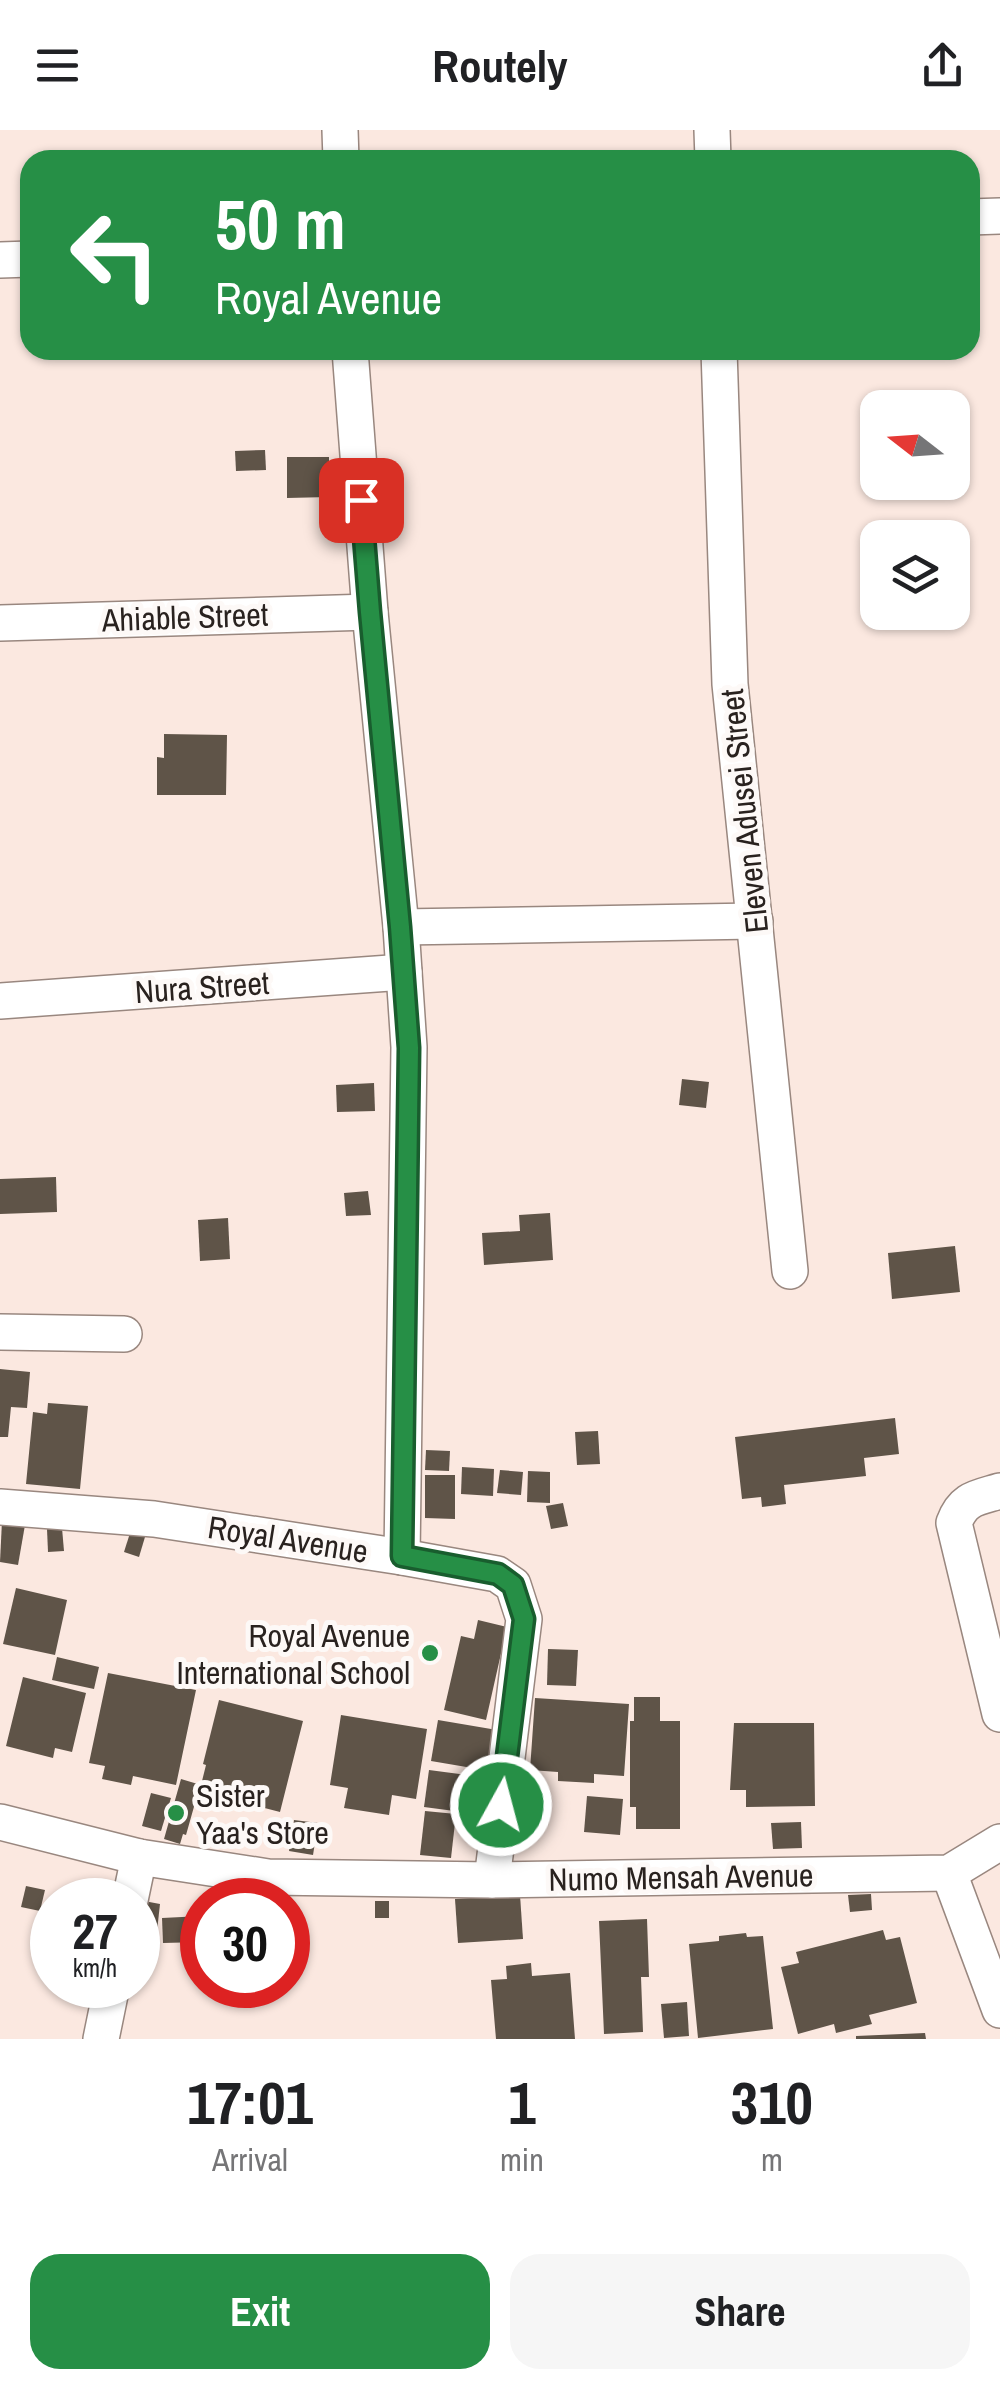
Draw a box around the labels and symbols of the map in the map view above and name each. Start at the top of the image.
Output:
north arrow [860,390,970,500]
pin [319,458,404,543]
street label: Ahiable Street [100,593,269,641]
street label: Eleven Adusei Street [710,687,778,935]
street label: Nura Street [134,961,270,1013]
street label: Royal Avenue [205,1505,371,1573]
place label: Royal Avenue International School [177,1614,410,1694]
marker: Royal Avenue International School [419,1642,441,1664]
position arrow [449,1753,553,1857]
place label: Sister Yaa's Store [196,1774,329,1854]
marker: Sister Yaa's Store [165,1802,187,1824]
street label: Numo Mensah Avenue [548,1853,814,1901]
speed limit sign: 30 [180,1878,310,2008]

